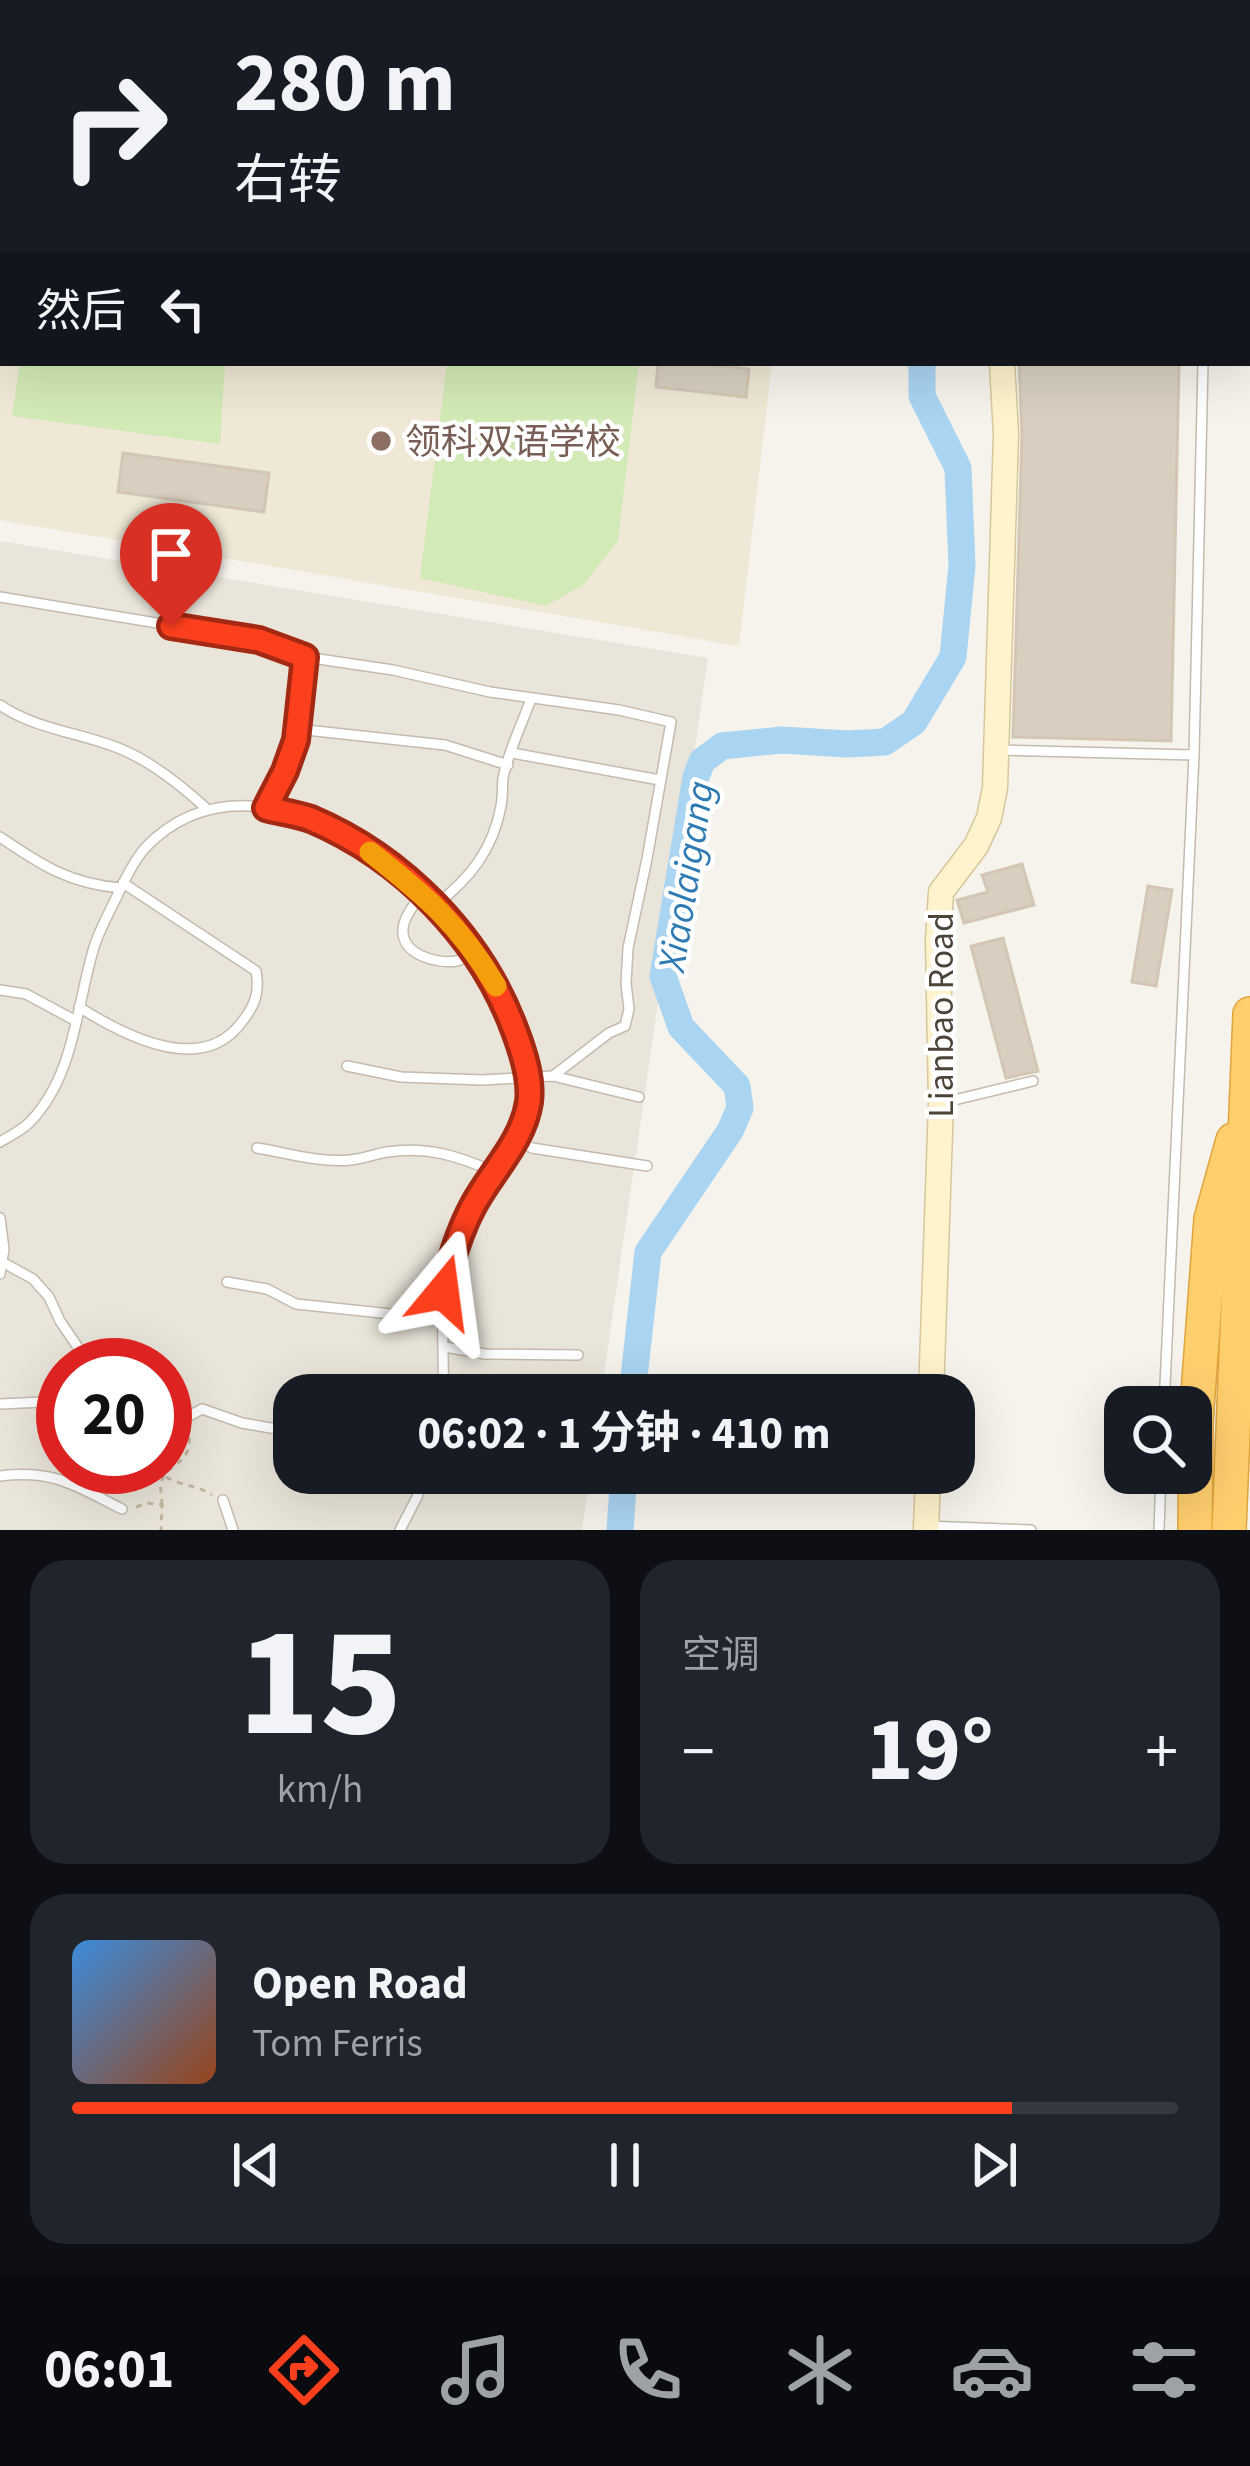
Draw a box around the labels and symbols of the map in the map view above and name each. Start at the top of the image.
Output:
place label: 领科双语学校 [405,417,621,468]
marker: 领科双语学校 [368,428,394,454]
pin [120,503,222,626]
water label: Xiaolaigang [644,777,730,977]
street label: Lianbao Road [916,912,967,1118]
position arrow [380,1229,506,1355]
speed limit sign: 20 [36,1338,192,1494]

